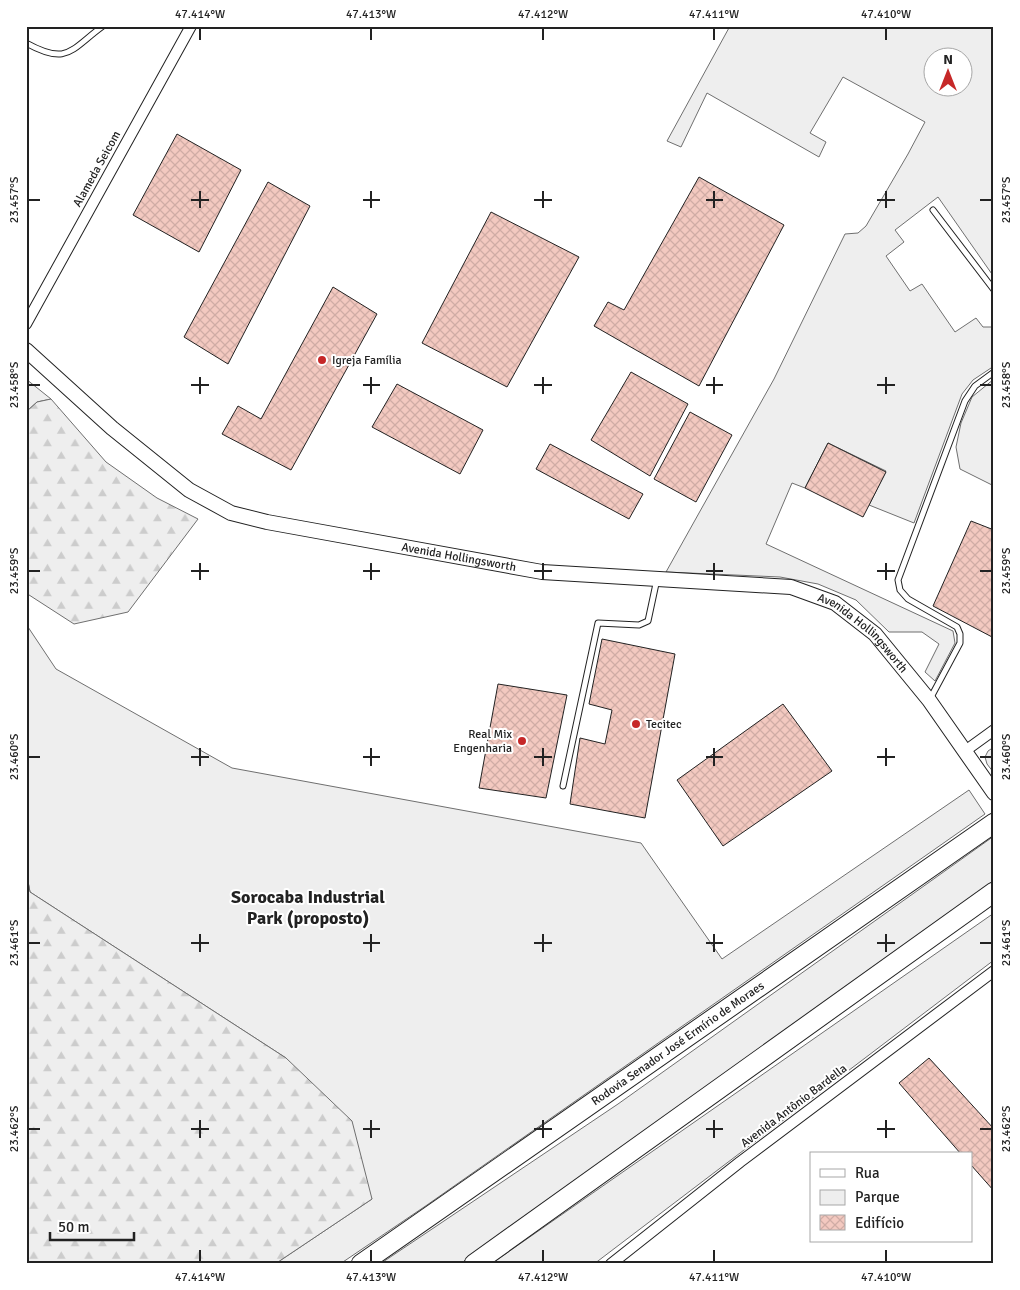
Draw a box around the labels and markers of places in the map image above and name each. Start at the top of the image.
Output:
place label: Igreja Família [332,353,402,368]
marker: Igreja Família [316,354,328,366]
place label: Tecitec [646,717,682,732]
marker: Tecitec [630,718,642,730]
place label: Real Mix Engenharia [453,727,512,756]
marker: Real Mix Engenharia [516,735,528,747]

